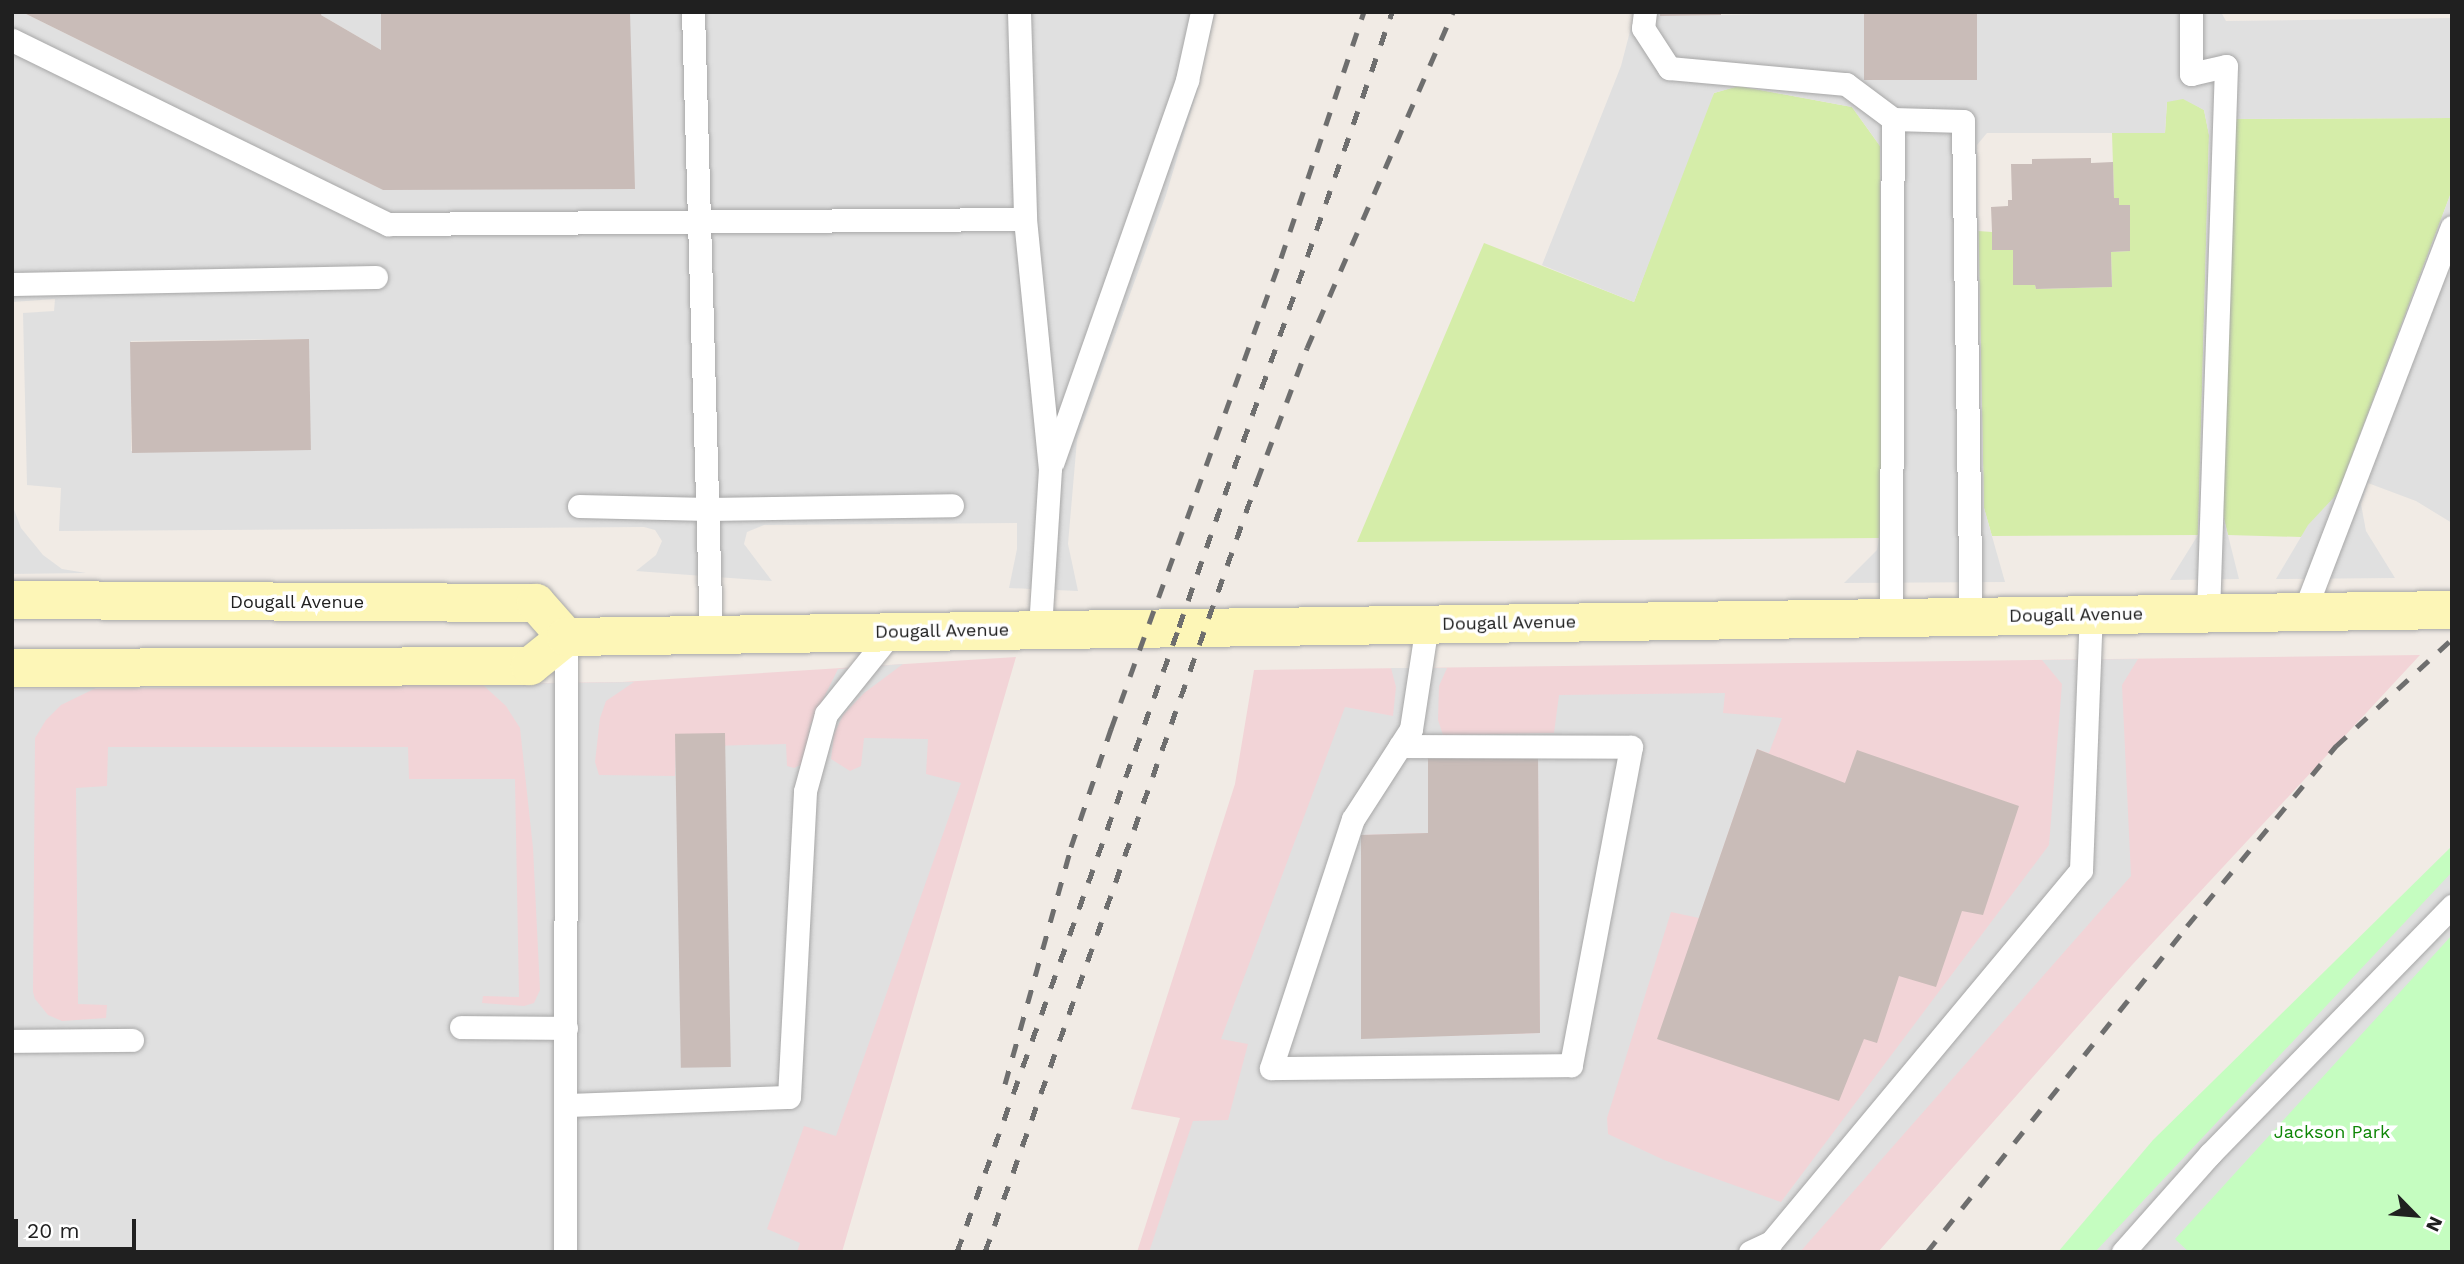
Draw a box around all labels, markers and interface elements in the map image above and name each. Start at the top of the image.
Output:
street label: Dougall Avenue [229,591,365,613]
street label: Dougall Avenue [2008,603,2144,627]
street label: Dougall Avenue [1441,611,1577,635]
street label: Dougall Avenue [874,619,1010,643]
park label: Jackson Park [2274,1121,2390,1143]
north arrow [2380,1180,2450,1250]
scale bar [18,1204,140,1248]
text: N [2421,1213,2448,1235]
text: 20 m [27,1218,79,1243]

